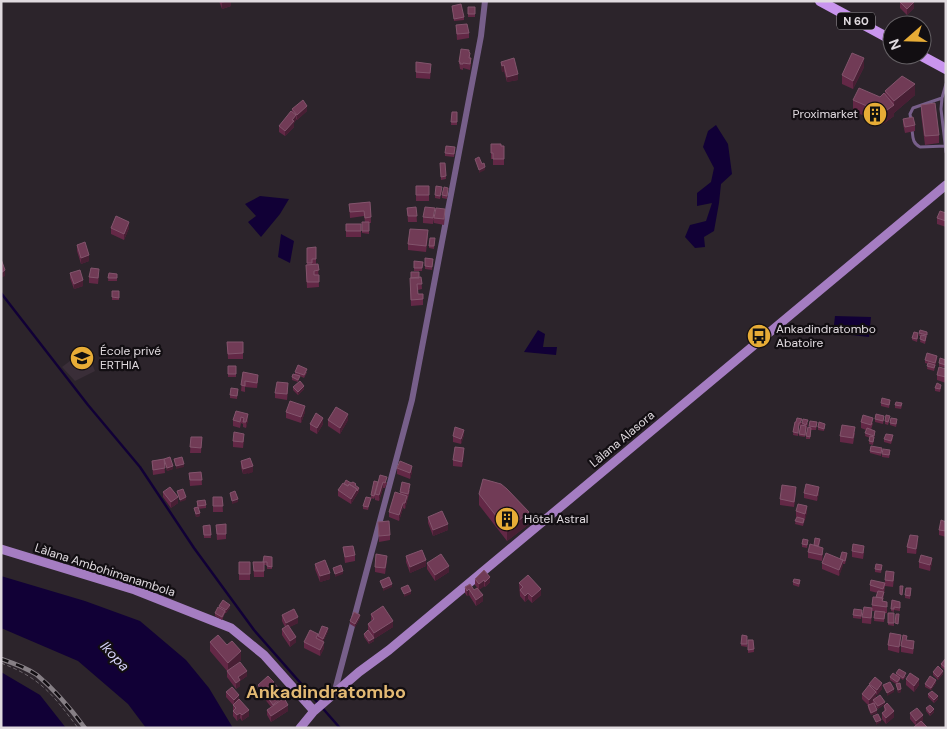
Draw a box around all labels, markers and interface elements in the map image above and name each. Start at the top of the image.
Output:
road number: N 60 [837,12,875,30]
north arrow [882,15,932,65]
text: N [885,37,905,52]
building icon: Proximarket [862,101,888,127]
place label: Proximarket [793,106,858,122]
place label: Ankadindratombo Abatoire [776,321,876,351]
bus stop icon: Ankadindratombo Abatoire [746,323,772,349]
place label: École privé ERTHIA [100,343,161,373]
school or university icon: École privé ERTHIA [69,345,95,371]
street label: Làlana Alasora [586,407,658,471]
building icon: Hôtel Astral [494,506,520,532]
place label: Hôtel Astral [524,511,588,527]
street label: Làlana Ambohimanambola [33,540,177,600]
water label: Ikopa [97,637,134,675]
district label: Ankadindratombo [246,680,406,704]

